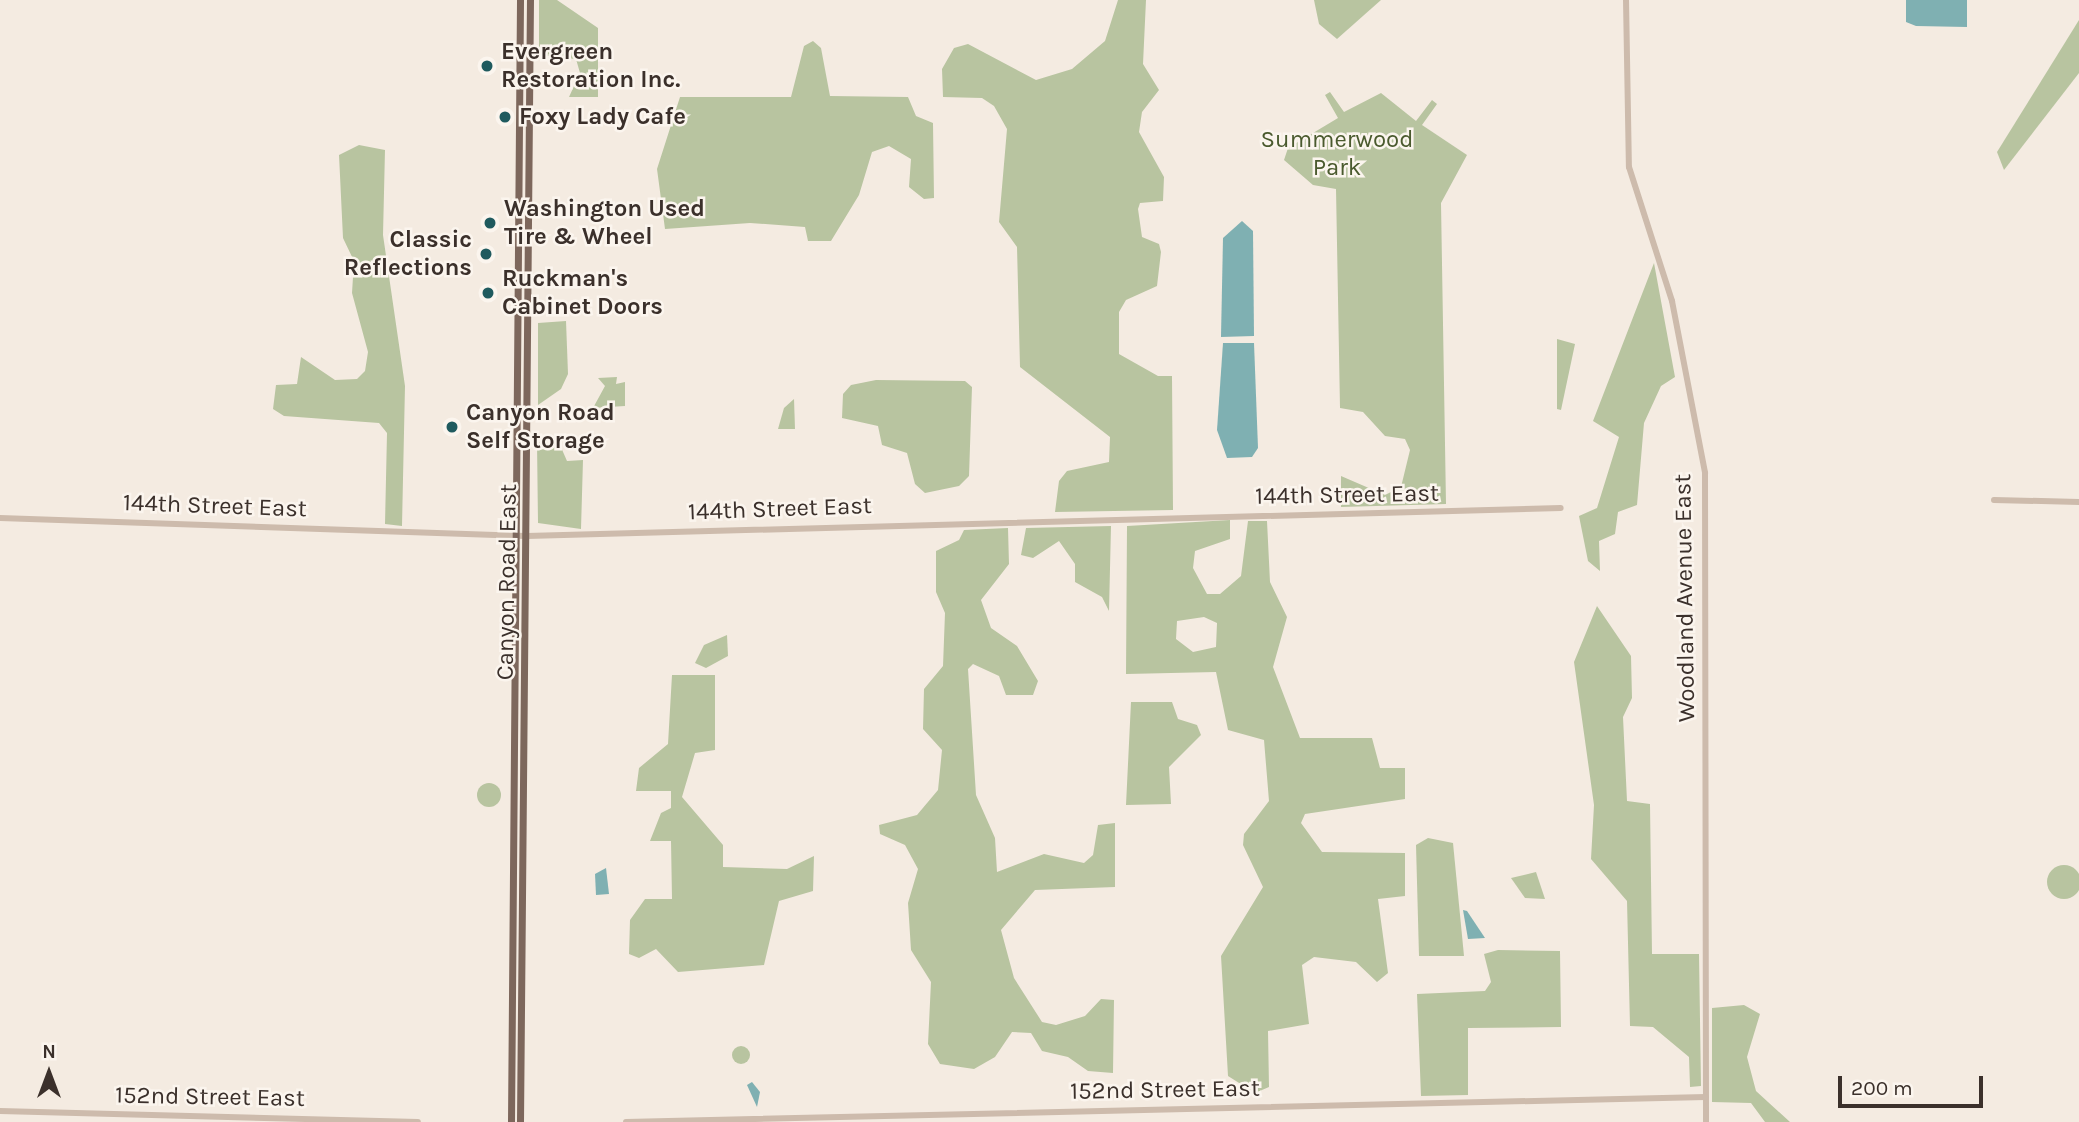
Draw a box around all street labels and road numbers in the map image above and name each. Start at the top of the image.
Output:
street label: Woodland Avenue East [1668,474,1702,722]
street label: 144th Street East [1255,479,1439,511]
street label: Canyon Road East [491,484,523,680]
street label: 144th Street East [123,488,307,524]
street label: 144th Street East [688,491,872,527]
street label: 152nd Street East [1070,1074,1260,1106]
street label: 152nd Street East [115,1081,305,1113]

